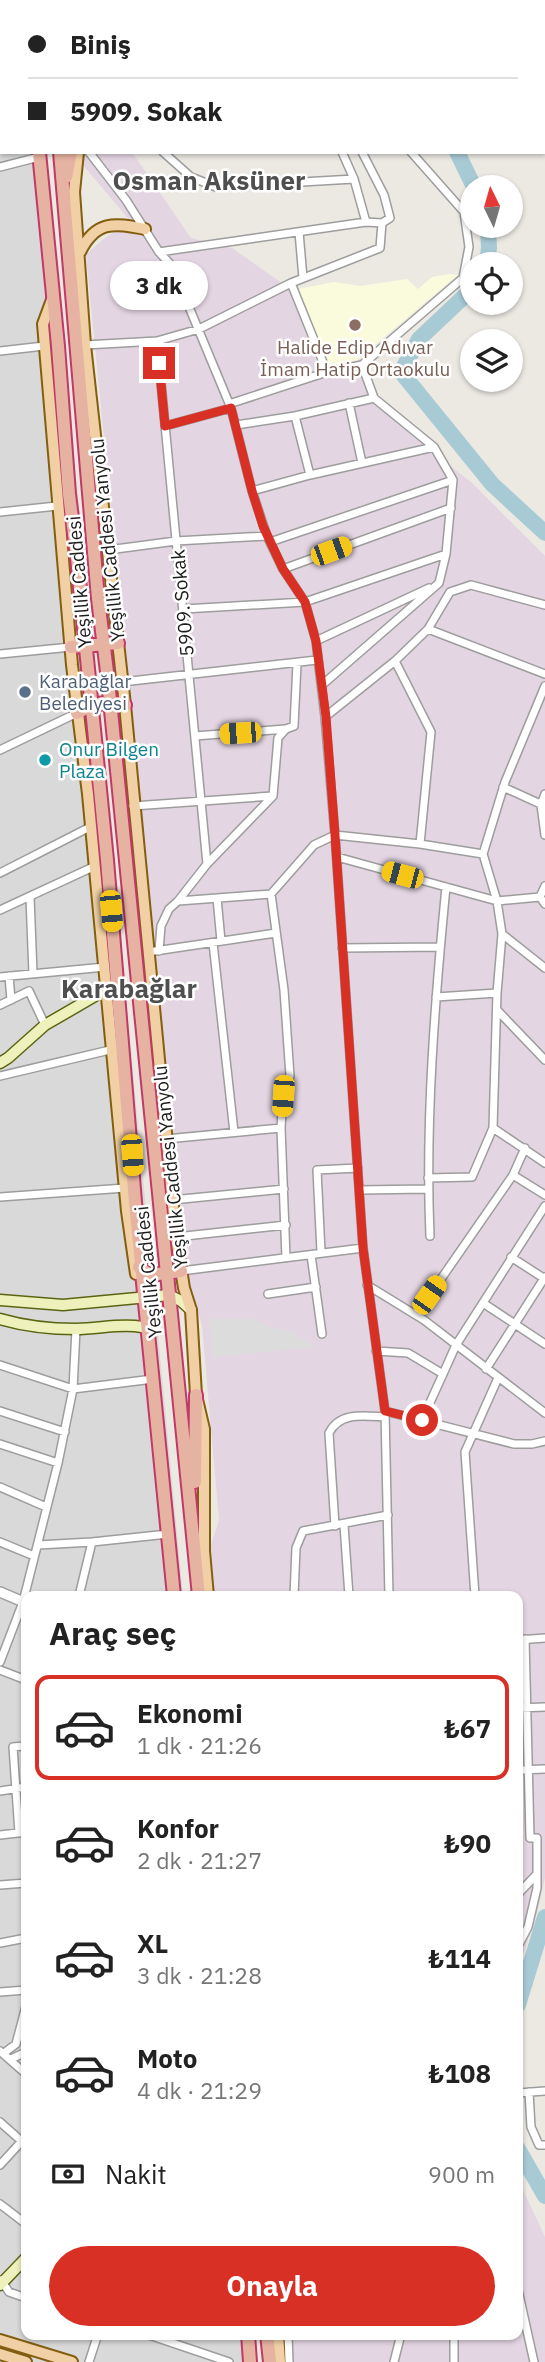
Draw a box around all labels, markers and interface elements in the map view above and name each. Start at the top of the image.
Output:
text: Biniş [70,27,131,61]
text: 5909. Sokak [70,94,222,128]
district label: Osman Aksüner [112,163,306,197]
north arrow [460,175,523,238]
map controls [460,175,523,392]
button: locate [460,252,523,315]
callout: 3 dk [110,262,208,310]
text: 3 dk [136,270,182,300]
marker: Halide Edip Adıvar İmam Hatip Ortaokulu [347,317,363,333]
button: layers [460,329,523,392]
place label: Halide Edip Adıvar İmam Hatip Ortaokulu [260,335,450,381]
route end [143,347,175,379]
street label: Yeşillik Caddesi Yanyolu [84,437,130,643]
street label: Yeşillik Caddesi [61,515,97,649]
car [308,534,355,568]
street label: 5909. Sokak [165,549,199,657]
place label: Karabağlar Belediyesi [39,669,132,715]
marker: Karabağlar Belediyesi [17,684,33,700]
car [219,721,262,745]
place label: Onur Bilgen Plaza [59,737,159,783]
marker: Onur Bilgen Plaza [37,752,53,768]
car [379,859,426,891]
car [99,889,124,933]
district label: Karabağlar [61,971,197,1005]
street label: Yeşillik Caddesi Yanyolu [147,1064,193,1270]
car [272,1074,295,1118]
car [121,1133,144,1177]
street label: Yeşillik Caddesi [129,1205,167,1339]
car [409,1272,450,1318]
route start [406,1404,438,1436]
text: Araç seç [49,1612,176,1654]
icon: car [53,1696,116,1759]
text: Ekonomi [137,1696,243,1730]
text: ₺67 [444,1711,491,1745]
text: 1 dk · 21:26 [137,1730,262,1760]
icon: car [53,1811,116,1874]
text: Konfor [137,1811,219,1845]
text: ₺90 [444,1826,491,1860]
text: 2 dk · 21:27 [137,1845,262,1875]
icon: car [53,1926,116,1989]
text: XL [137,1926,168,1960]
text: ₺114 [428,1941,491,1975]
text: 3 dk · 21:28 [137,1960,262,1990]
icon: car [53,2041,116,2104]
text: Moto [137,2041,197,2075]
text: ₺108 [428,2056,491,2090]
text: 4 dk · 21:29 [137,2075,262,2105]
icon: cash [49,2155,87,2193]
text: Nakit [105,2157,167,2191]
text: 900 m [428,2159,495,2189]
button: Onayla [49,2246,495,2326]

